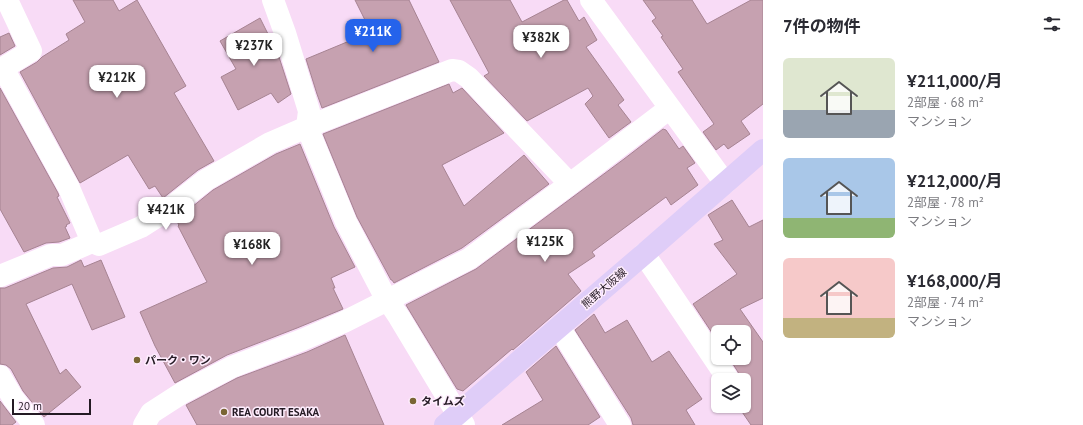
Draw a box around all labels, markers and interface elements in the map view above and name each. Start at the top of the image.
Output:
icon: filters [1041,13,1063,35]
text: 7件の物件 [783,15,861,37]
pin: ¥211K [345,19,401,53]
text: ¥211K [354,23,392,40]
pin: ¥382K [513,25,569,59]
text: ¥382K [522,29,560,46]
pin: ¥237K [226,33,282,67]
text: ¥237K [235,37,273,54]
pin: ¥212K [89,65,145,99]
text: ¥212K [98,69,136,86]
text: ¥211,000/月 [907,70,1003,92]
icon: home [815,74,863,122]
text: 2部屋 · 68 m² [907,94,984,111]
text: マンション [907,113,972,130]
text: ¥212,000/月 [907,170,1003,192]
icon: home [815,174,863,222]
text: 2部屋 · 78 m² [907,194,984,211]
pin: ¥421K [138,197,194,231]
text: ¥421K [147,201,185,218]
text: マンション [907,213,972,230]
pin: ¥125K [517,229,573,263]
pin: ¥168K [224,232,280,266]
text: ¥125K [526,233,564,250]
text: ¥168K [233,236,271,253]
street label: 熊野大阪線 [579,265,629,311]
text: ¥168,000/月 [907,270,1003,292]
icon: home [815,274,863,322]
text: 2部屋 · 74 m² [907,294,984,311]
text: マンション [907,313,972,330]
map controls [711,325,751,413]
button: locate [711,325,751,365]
place label: パーク・ワン [145,353,211,367]
marker: パーク・ワン [132,355,142,365]
button: layers [711,373,751,413]
place label: タイムズ [421,394,465,408]
marker: タイムズ [408,396,418,406]
scale bar [12,397,91,416]
text: 20 m [18,399,42,413]
place label: REA COURT ESAKA [232,405,320,419]
marker: REA COURT ESAKA [219,407,229,417]

